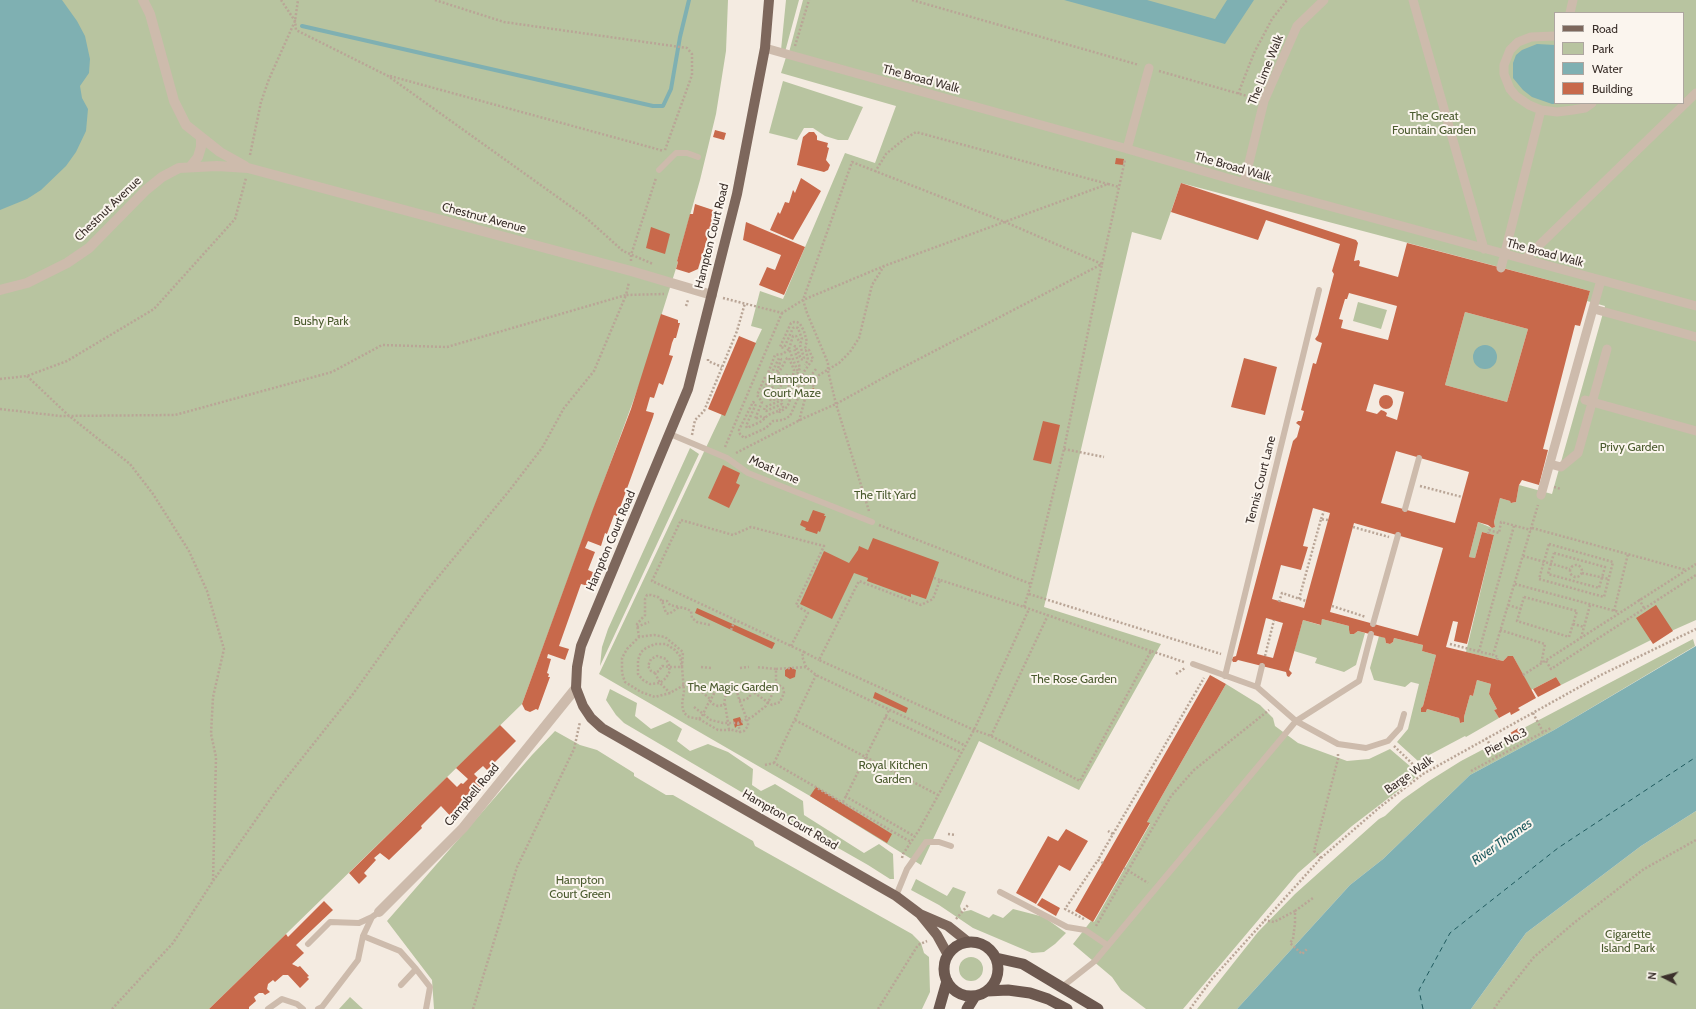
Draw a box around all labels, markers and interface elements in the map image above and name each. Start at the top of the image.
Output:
legend [1554,12,1684,104]
text: Road [1592,21,1618,36]
street label: The Lime Walk [1245,33,1287,107]
text: Park [1592,41,1614,56]
text: Water [1592,61,1622,76]
street label: The Broad Walk [881,62,961,96]
text: Building [1592,81,1633,96]
park label: The Great Fountain Garden [1392,109,1476,137]
street label: The Broad Walk [1193,149,1273,185]
street label: Chestnut Avenue [72,174,144,244]
street label: Hampton Court Road [692,182,732,290]
street label: Chestnut Avenue [440,200,528,236]
street label: The Broad Walk [1505,236,1585,270]
park label: Bushy Park [293,314,349,328]
park label: Hampton Court Maze [763,372,821,400]
street label: Tennis Court Lane [1243,434,1279,526]
park label: Privy Garden [1600,440,1664,454]
street label: Moat Lane [747,453,801,487]
park label: The Tilt Yard [854,488,916,502]
street label: Hampton Court Road [583,489,639,593]
park label: The Rose Garden [1031,672,1117,686]
park label: The Magic Garden [688,680,778,694]
street label: Pier No.3 [1482,725,1530,759]
street label: Barge Walk [1382,753,1436,797]
park label: Royal Kitchen Garden [858,758,928,786]
street label: Campbell Road [442,761,502,829]
street label: Hampton Court Road [740,787,840,853]
water label: River Thames [1469,816,1535,868]
park label: Hampton Court Green [549,873,611,901]
park label: Cigarette Island Park [1601,927,1655,955]
north arrow [1644,957,1684,997]
text: N [1645,971,1659,980]

